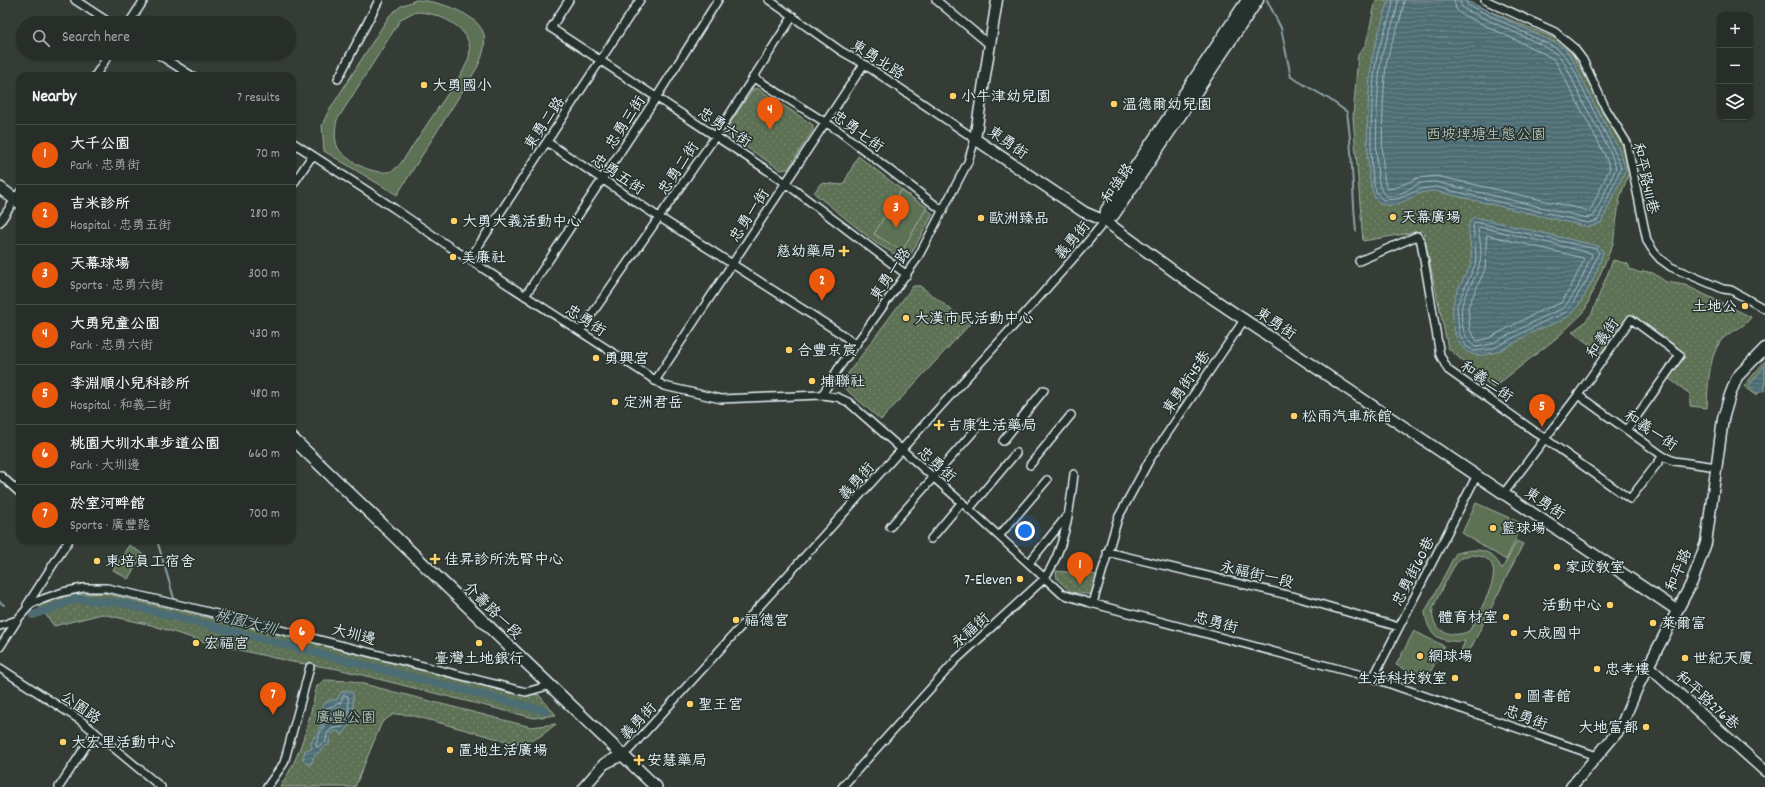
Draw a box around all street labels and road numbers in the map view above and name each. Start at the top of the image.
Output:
street label: 東勇北路 [846,35,908,86]
street label: 忠勇三街 [601,92,652,154]
street label: 東勇二路 [520,93,572,155]
street label: 忠勇六街 [693,103,755,154]
street label: 忠勇七街 [826,106,888,159]
street label: 東勇街 [982,122,1032,166]
street label: 忠勇二街 [654,138,706,200]
street label: 和平路411巷 [1625,141,1663,216]
street label: 忠勇五街 [586,150,648,202]
street label: 和強路 [1097,159,1141,209]
street label: 忠勇一街 [725,185,776,247]
street label: 義勇街 [1051,217,1096,266]
street label: 東勇一路 [866,244,918,306]
street label: 忠勇街 [560,300,610,343]
street label: 東勇街 [1250,303,1300,346]
street label: 和義街 [1582,314,1626,364]
street label: 東勇街45巷 [1158,347,1217,420]
street label: 和義二街 [1455,356,1517,409]
street label: 和義一街 [1619,406,1681,458]
street label: 忠勇街 [911,442,960,489]
street label: 義勇街 [834,458,881,506]
street label: 東勇街 [1519,483,1569,526]
street label: 忠勇街60巷 [1388,533,1442,611]
street label: 和平路 [1661,546,1699,596]
street label: 永福街一段 [1218,557,1296,595]
street label: 介壽路一段 [457,577,526,645]
street label: 忠勇街 [1191,607,1240,640]
street label: 永福街 [947,608,995,655]
street label: 大圳邊 [329,620,378,652]
street label: 和平路276巷 [1670,667,1744,736]
street label: 公園路 [55,687,105,731]
street label: 義勇街 [616,698,663,746]
street label: 忠勇街 [1500,701,1550,737]

